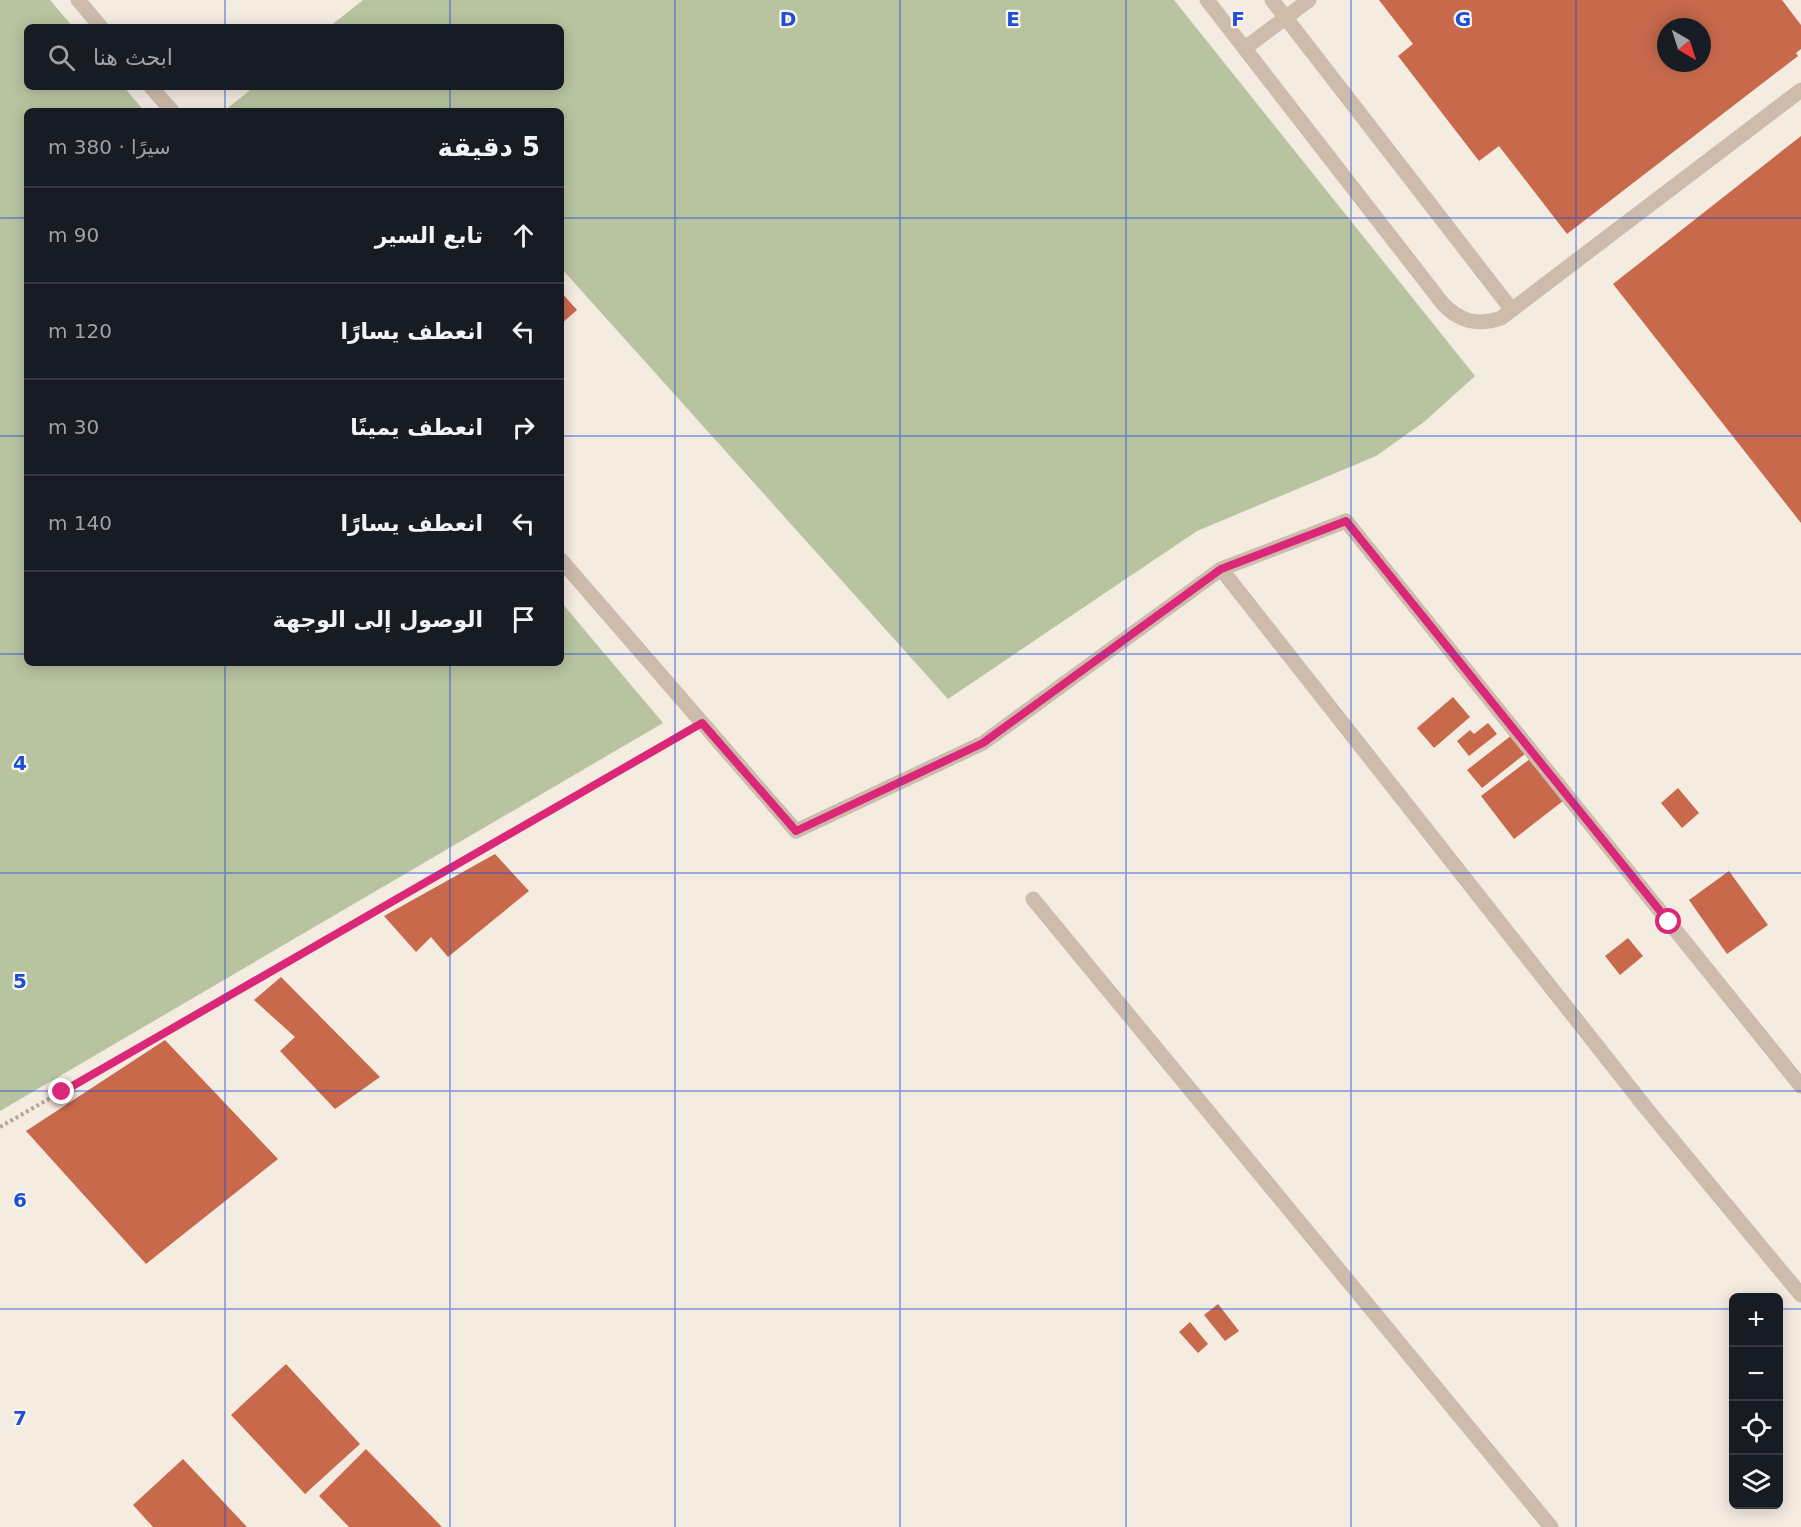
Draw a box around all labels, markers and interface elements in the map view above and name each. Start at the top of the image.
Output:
text: D [780,7,796,31]
text: E [1006,7,1020,31]
text: F [1231,7,1245,31]
text: G [1455,7,1471,31]
north arrow [1657,18,1711,72]
search box [24,24,564,90]
icon: search [45,41,78,74]
text: ابحث هنا [93,45,173,70]
text: 5 دقيقة [437,132,540,162]
text: سيرًا · 380 m [48,135,171,159]
icon: ahead [507,219,540,252]
text: 90 m [48,223,99,247]
text: تابع السير [375,223,483,248]
icon: left [507,315,540,348]
text: 120 m [48,319,112,343]
text: انعطف يسارًا [340,319,483,344]
icon: right [507,411,540,444]
text: 30 m [48,415,99,439]
text: انعطف يمينًا [350,415,483,440]
icon: left [507,507,540,540]
text: 140 m [48,511,112,535]
text: انعطف يسارًا [340,511,483,536]
icon: arrive [507,603,540,636]
text: الوصول إلى الوجهة [273,607,483,632]
text: 4 [13,751,27,775]
route start [1655,908,1681,934]
text: 5 [13,969,27,993]
route end [48,1078,74,1104]
text: 6 [13,1188,27,1212]
map controls [1729,1293,1783,1509]
button: + [1729,1293,1783,1347]
button: − [1729,1347,1783,1401]
button: locate [1729,1401,1783,1455]
text: 7 [13,1406,27,1430]
button: layers [1729,1455,1783,1509]

